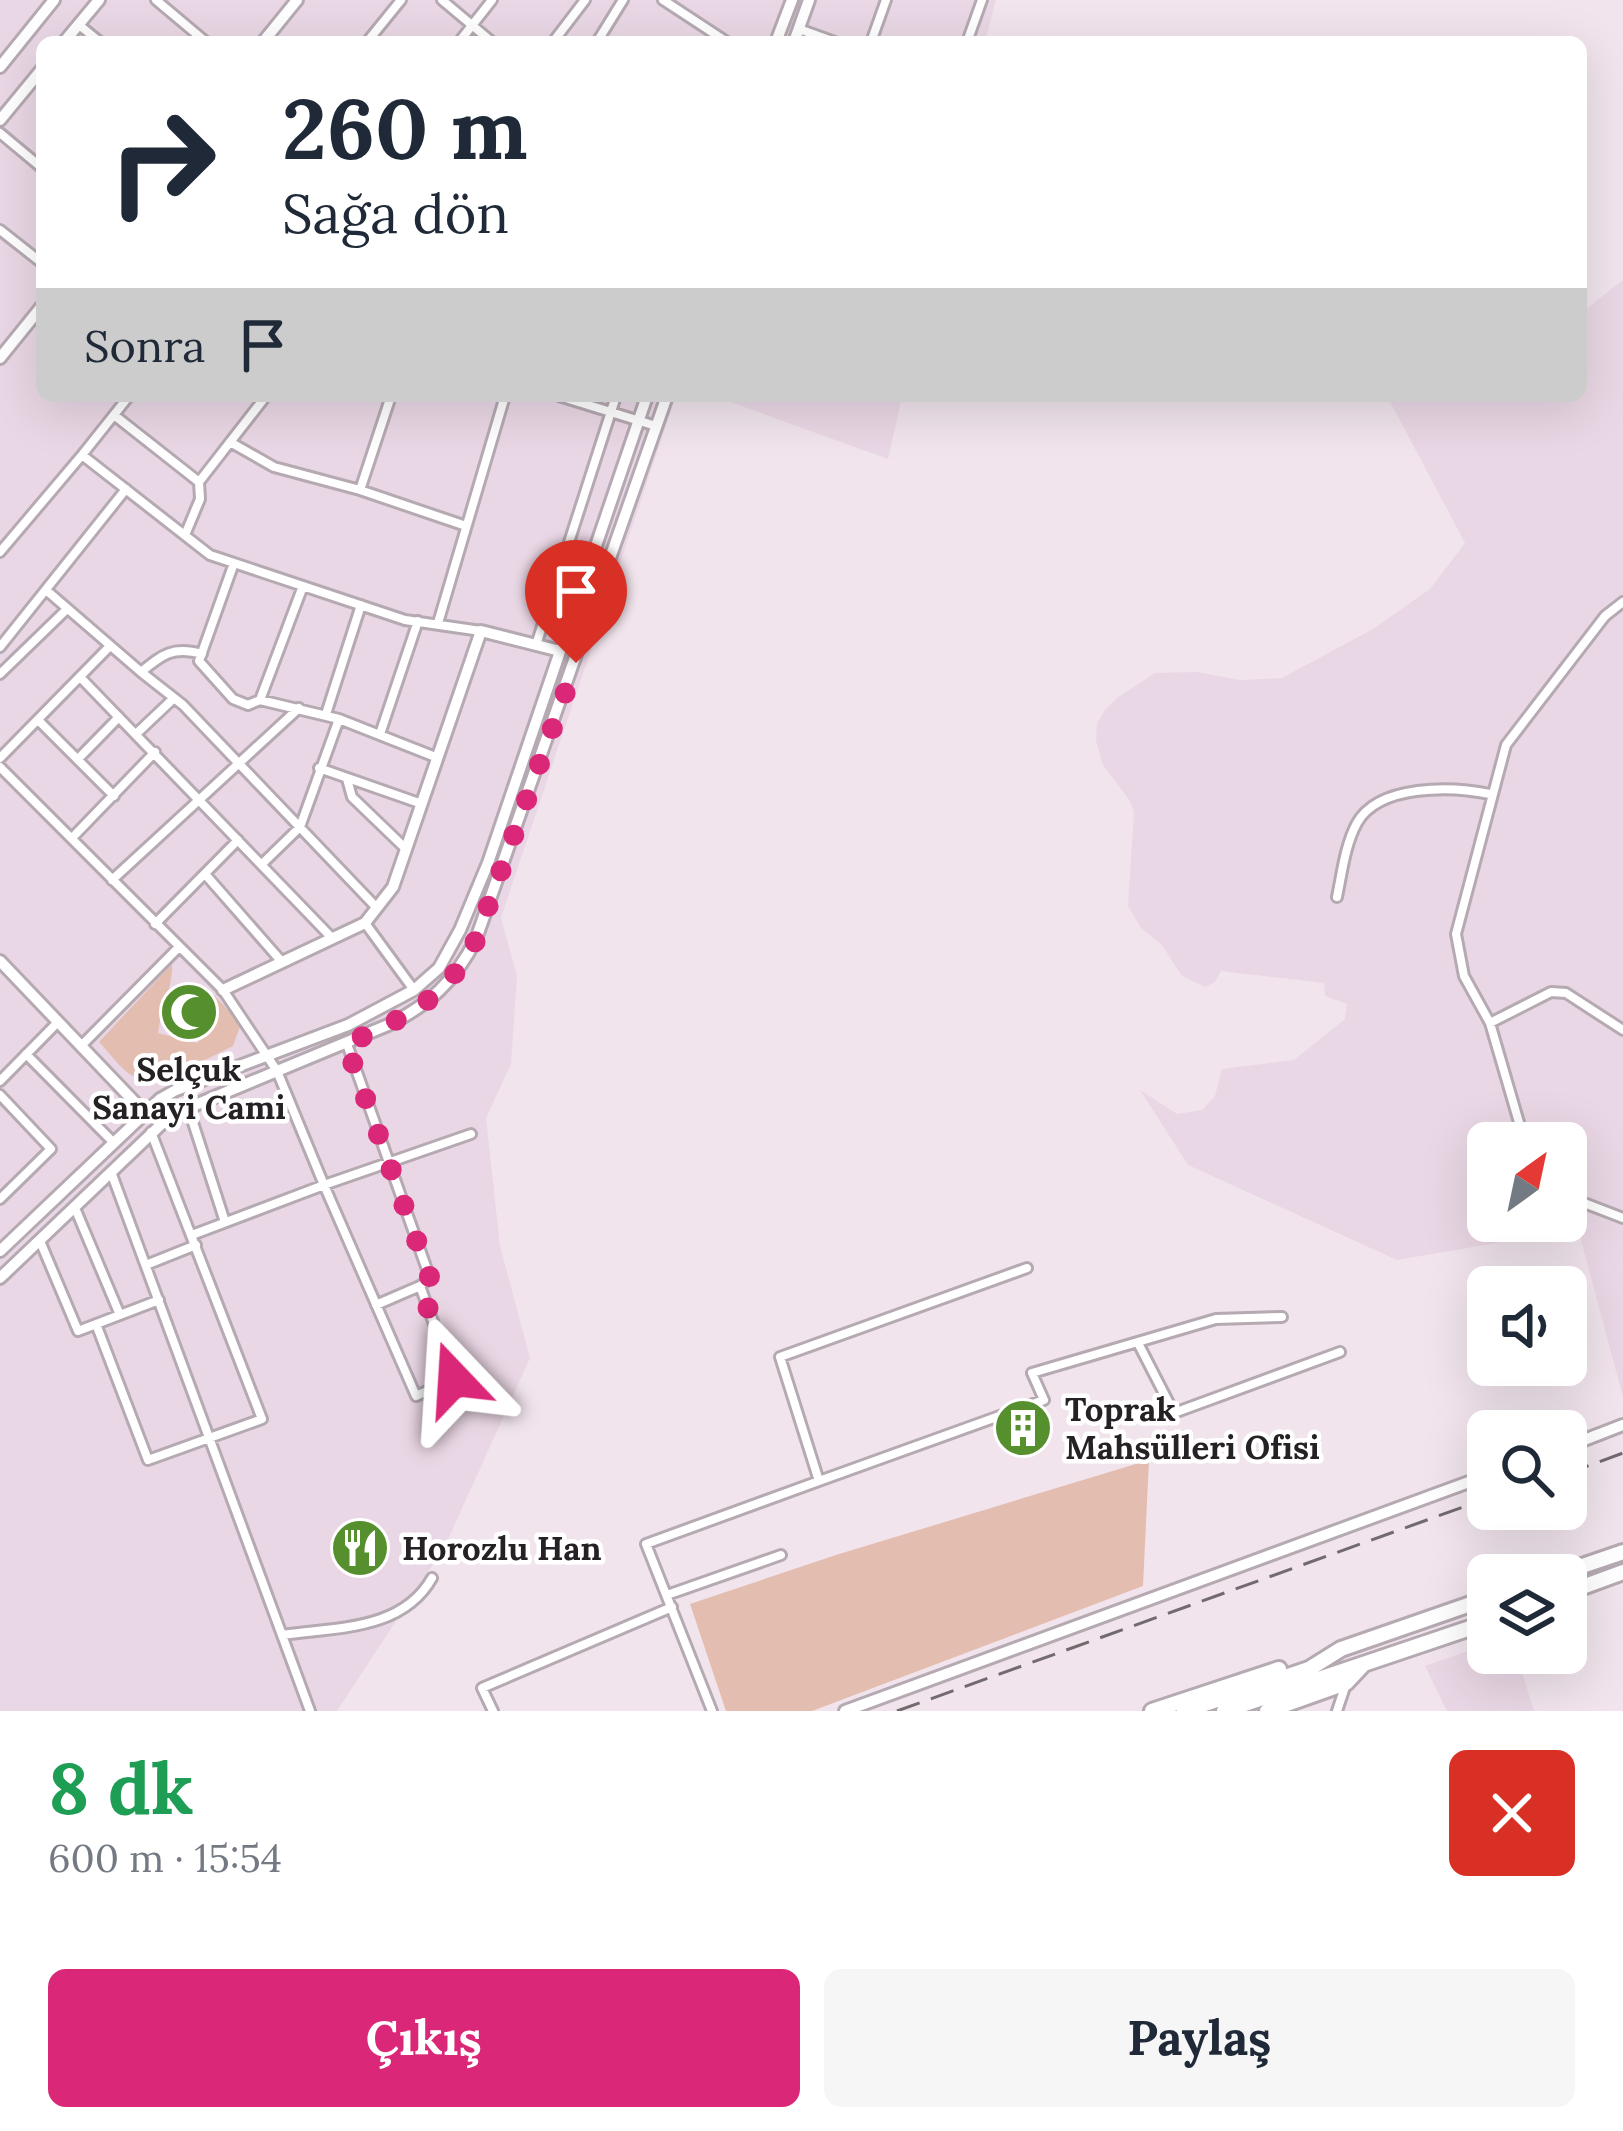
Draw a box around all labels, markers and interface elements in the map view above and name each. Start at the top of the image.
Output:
text: 260 m [282,74,528,182]
icon: right [84,84,240,240]
text: Sağa dön [282,179,509,248]
icon: arrive [230,312,296,378]
text: Sonra [84,317,206,374]
pin [525,540,627,663]
icon: arrive [543,558,609,624]
mosque icon: Selçuk Sanayi Cami [158,981,220,1043]
place label: Selçuk Sanayi Cami [92,1048,286,1128]
north arrow [1467,1122,1587,1242]
map controls [1467,1122,1587,1674]
button: sound [1467,1266,1587,1386]
position arrow [391,1316,517,1442]
place label: Toprak Mahsülleri Ofisi [1065,1388,1320,1468]
building icon: Toprak Mahsülleri Ofisi [992,1397,1054,1459]
button: search [1467,1410,1587,1530]
restaurant icon: Horozlu Han [329,1517,391,1579]
place label: Horozlu Han [402,1527,602,1569]
button: layers [1467,1554,1587,1674]
text: 8 dk [48,1742,194,1834]
button: close [1449,1750,1575,1876]
text: 600 m · 15:54 [48,1833,282,1883]
button: Çıkış [48,1969,800,2107]
button: Paylaş [824,1969,1575,2107]

